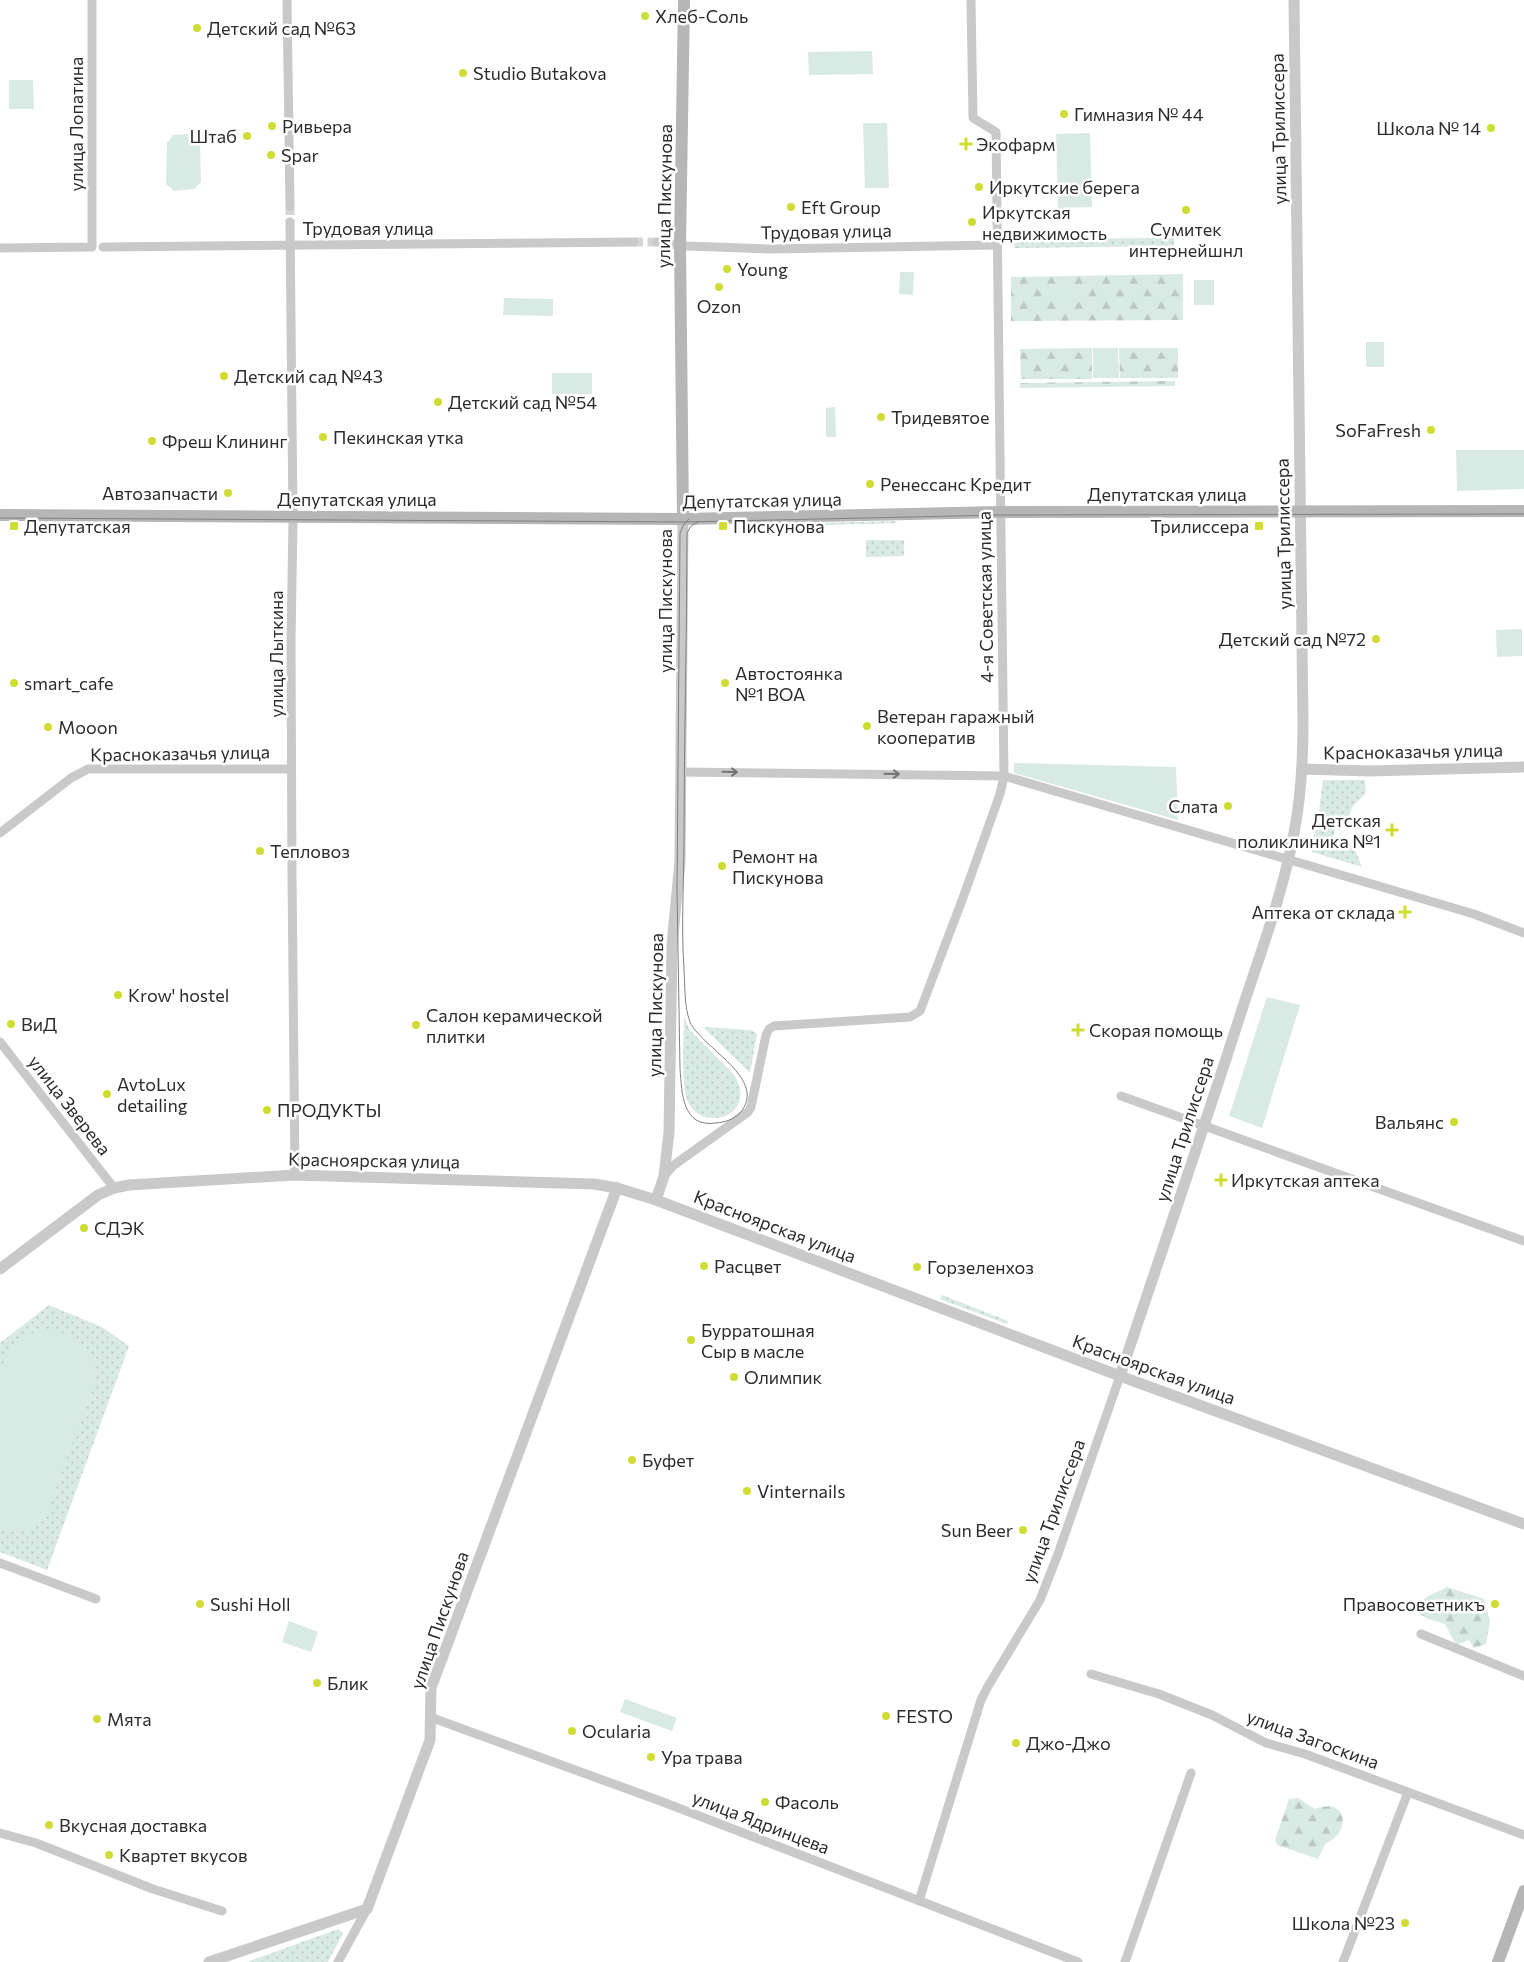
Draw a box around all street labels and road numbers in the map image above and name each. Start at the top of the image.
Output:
street label: улица Трилиссера [1266,53,1290,205]
street label: улица Лопатина [65,57,87,191]
street label: улица Пискунова [652,124,676,268]
street label: Трудовая улица [302,217,434,239]
street label: Трудовая улица [760,219,892,243]
street label: улица Трилиссера [1271,458,1295,610]
street label: Депутатская улица [1087,483,1247,505]
street label: Депутатская улица [277,488,437,510]
street label: Депутатская улица [682,488,842,512]
street label: 4-я Советская улица [973,511,997,683]
street label: улица Пискунова [654,529,676,673]
street label: улица Лыткина [265,590,287,718]
street label: Красноказачья улица [1323,738,1503,764]
street label: Красноказачья улица [90,740,270,766]
street label: улица Пискунова [643,933,667,1077]
street label: улица Зверева [24,1051,116,1159]
street label: улица Трилиссера [1150,1054,1218,1204]
street label: Красноярская улица [288,1148,460,1172]
street label: Красноярская улица [691,1185,859,1267]
street label: Красноярская улица [1070,1329,1238,1409]
street label: улица Трилиссера [1017,1436,1089,1586]
street label: улица Пискунова [405,1548,473,1692]
street label: улица Загоскина [1244,1705,1382,1773]
street label: улица Ядринцева [689,1786,833,1858]

